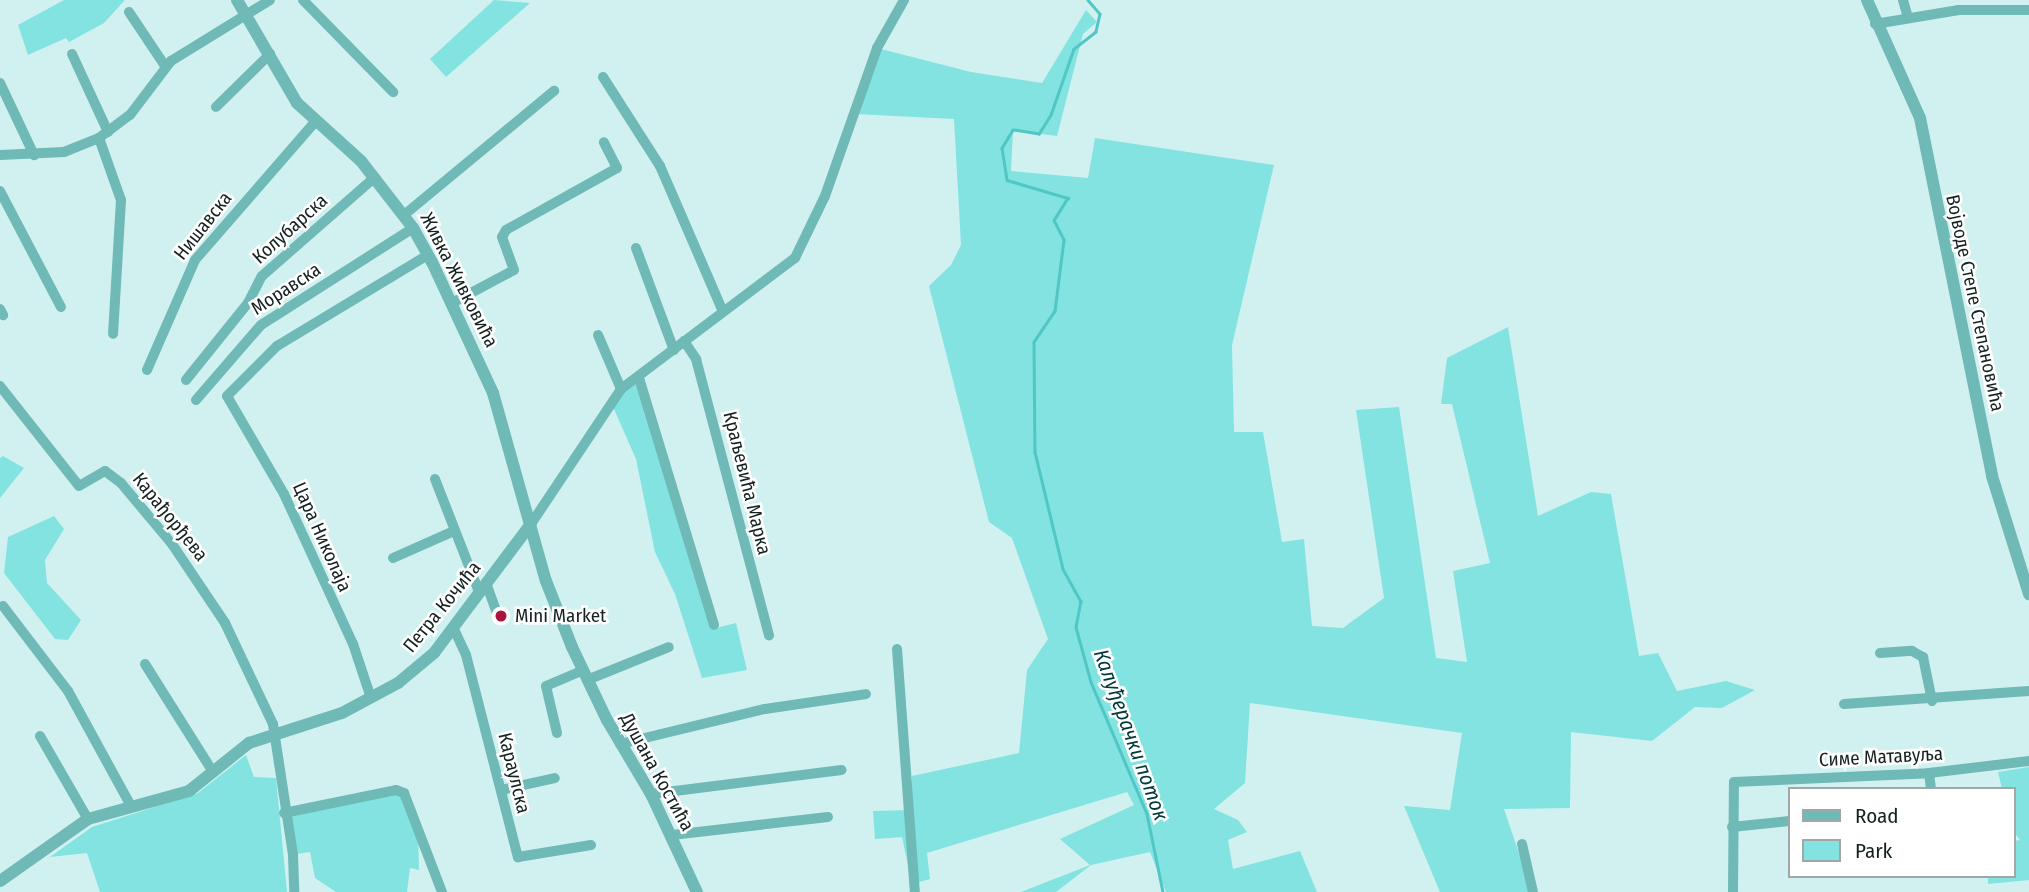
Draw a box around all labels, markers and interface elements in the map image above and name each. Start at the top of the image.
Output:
street label: Нишавска [169,187,237,265]
street label: Колубарска [248,189,332,269]
street label: Војводе Степе Степановића [1941,193,2009,413]
street label: Живка Живковића [415,209,503,351]
street label: Моравска [247,258,325,320]
street label: Краљевића Марка [718,409,776,557]
street label: Карађорђева [127,468,213,566]
street label: Цара Николаја [288,479,356,595]
street label: Петра Кочића [398,557,486,657]
place label: Mini Market [515,605,606,627]
marker: Mini Market [493,608,509,624]
water label: Калуђерачки поток [1088,646,1174,824]
street label: Душана Костића [615,709,699,835]
street label: Караулска [493,730,535,816]
street label: Симе Матавуља [1818,742,1944,772]
legend [1787,787,2015,878]
text: Road [1855,803,1899,829]
text: Park [1855,838,1892,864]

